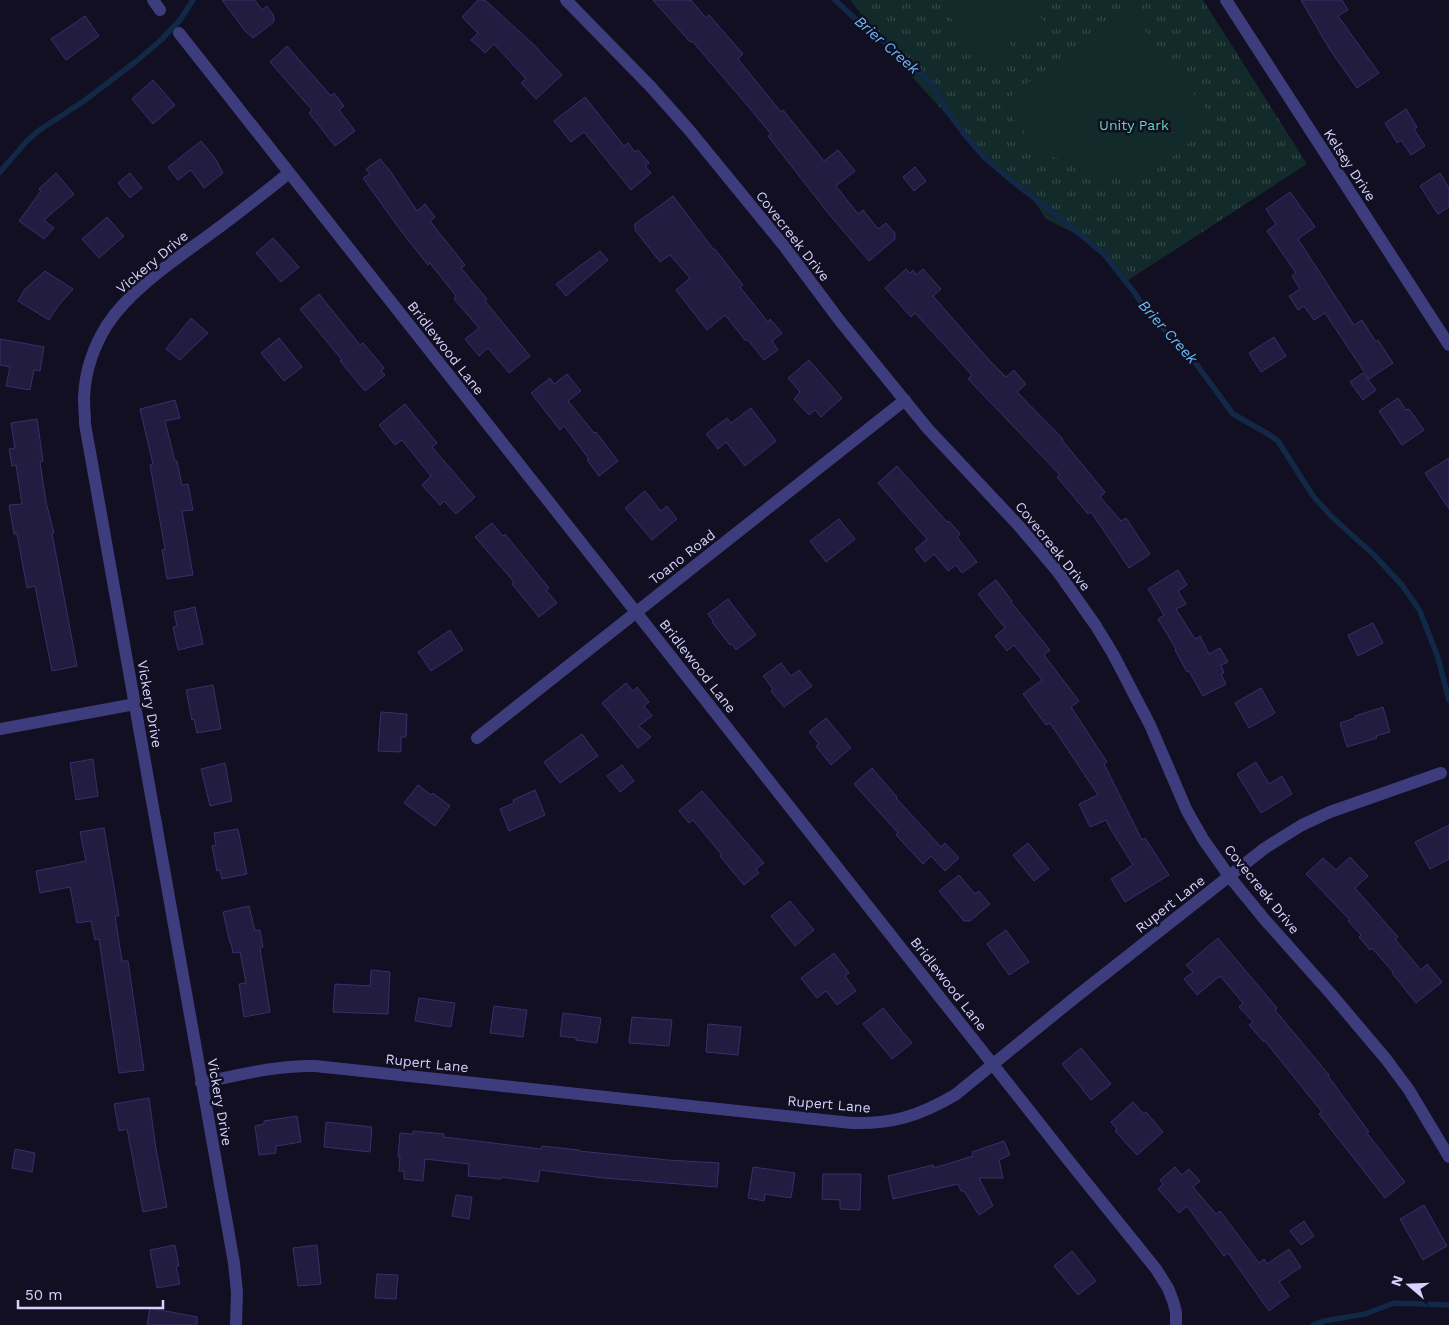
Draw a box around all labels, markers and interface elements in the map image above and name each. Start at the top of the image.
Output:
water label: Brier Creek [851,12,923,78]
park label: Unity Park [1099,117,1169,133]
street label: Kelsey Drive [1321,126,1379,204]
street label: Covecreek Drive [753,188,833,284]
street label: Vickery Drive [113,227,191,297]
water label: Brier Creek [1135,296,1202,368]
street label: Bridlewood Lane [404,298,488,398]
street label: Covecreek Drive [1012,498,1094,594]
street label: Toano Road [646,526,718,588]
street label: Bridlewood Lane [656,616,740,716]
street label: Vickery Drive [134,659,166,749]
street label: Covecreek Drive [1221,841,1303,937]
street label: Rupert Lane [1132,872,1208,936]
street label: Bridlewood Lane [907,934,991,1034]
street label: Rupert Lane [385,1051,469,1075]
street label: Vickery Drive [204,1057,236,1147]
street label: Rupert Lane [787,1092,871,1116]
north arrow [1384,1260,1434,1310]
text: N [1387,1273,1406,1288]
scale bar [18,1278,162,1310]
text: 50 m [25,1286,62,1304]

